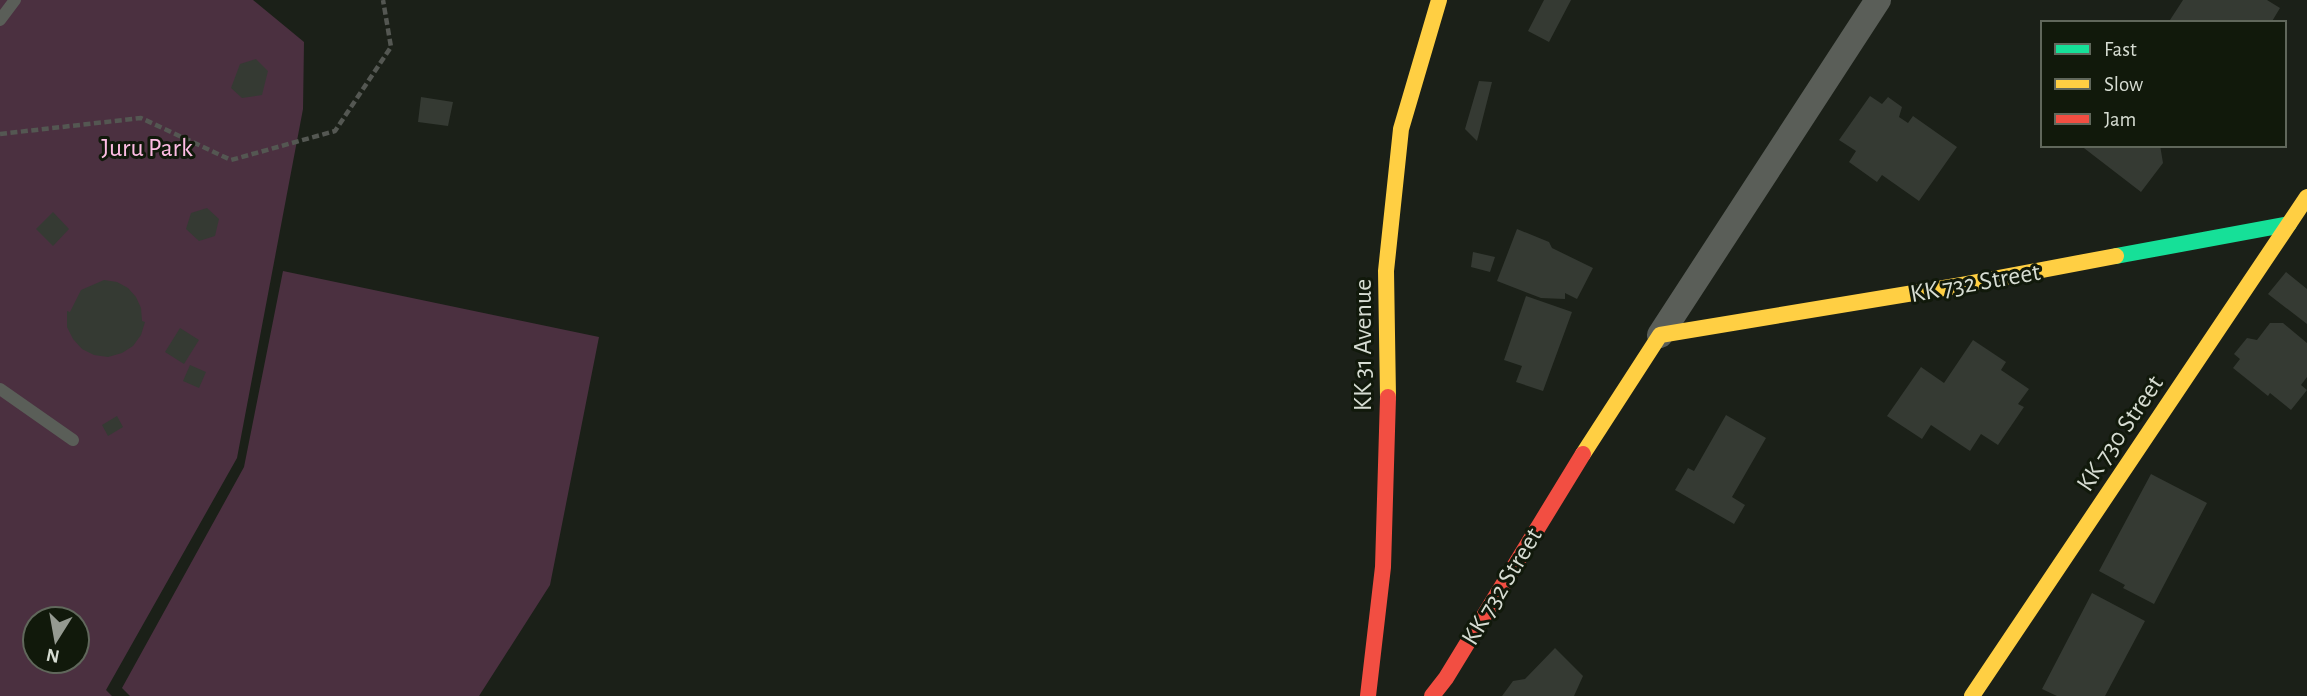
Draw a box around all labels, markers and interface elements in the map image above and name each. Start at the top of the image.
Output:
legend [2041,21,2286,147]
text: Fast [2104,39,2137,60]
text: Slow [2104,74,2143,95]
text: Jam [2104,109,2136,130]
park label: Juru Park [101,135,193,161]
street label: KK 732 Street [1908,259,2042,307]
street label: KK 31 Avenue [1350,279,1376,411]
street label: KK 730 Street [2072,371,2168,496]
street label: KK 732 Street [1457,523,1547,650]
north arrow [21,605,91,675]
text: N [45,645,61,666]

